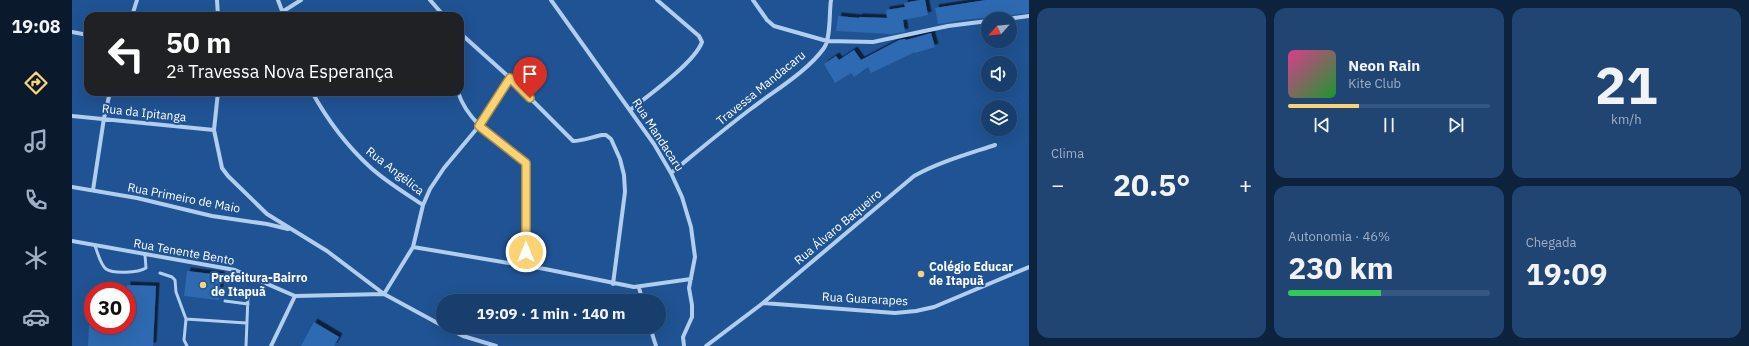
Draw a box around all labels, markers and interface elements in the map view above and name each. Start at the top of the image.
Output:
north arrow [981,12,1017,48]
map controls [981,12,1017,136]
text: 19:08 [11,15,61,38]
text: 50 m [166,24,231,61]
icon: left [100,28,152,80]
street label: Travessa Mandacaru [713,47,808,128]
text: 21 [1595,51,1658,118]
button: sound [981,56,1017,92]
text: Neon Rain [1348,56,1420,75]
pin [513,57,547,98]
text: 2ª Travessa Nova Esperança [166,60,393,83]
icon: arrive [519,63,541,85]
icon: directions [22,69,50,97]
text: Kite Club [1348,75,1401,92]
street label: Rua Mandacaru [629,96,688,174]
button: layers [981,100,1017,136]
street label: Rua da Ipitanga [101,101,188,124]
text: km/h [1611,111,1642,128]
icon: previous [1311,114,1333,136]
icon: pause [1378,114,1400,136]
icon: next [1445,114,1467,136]
icon: music [22,127,50,155]
street label: Rua Angélica [363,143,428,198]
text: Clima [1051,145,1084,162]
text: 20.5° [1113,165,1190,204]
text: − [1051,170,1064,199]
text: + [1239,170,1252,199]
street label: Rua Primeiro de Maio [126,179,242,216]
icon: phone [22,186,50,214]
street label: Rua Álvaro Baqueiro [791,186,885,268]
text: Autonomia · 46% [1288,228,1390,245]
position arrow [505,231,547,273]
text: Chegada [1526,234,1577,251]
street label: Rua Tenente Bento [132,235,236,268]
icon: climate [22,244,50,272]
text: 230 km [1288,248,1394,287]
text: 19:09 [1526,254,1608,293]
place label: Colégio Educar de Itapuã [929,259,1013,288]
marker: Colégio Educar de Itapuã [916,269,926,279]
place label: Prefeitura-Bairro de Itapuã [211,270,308,299]
marker: Prefeitura-Bairro de Itapuã [198,280,208,290]
speed limit sign: 30 [84,282,136,334]
street label: Rua Guararapes [822,289,909,308]
icon: car [22,303,50,331]
text: 19:09 · 1 min · 140 m [477,304,625,323]

